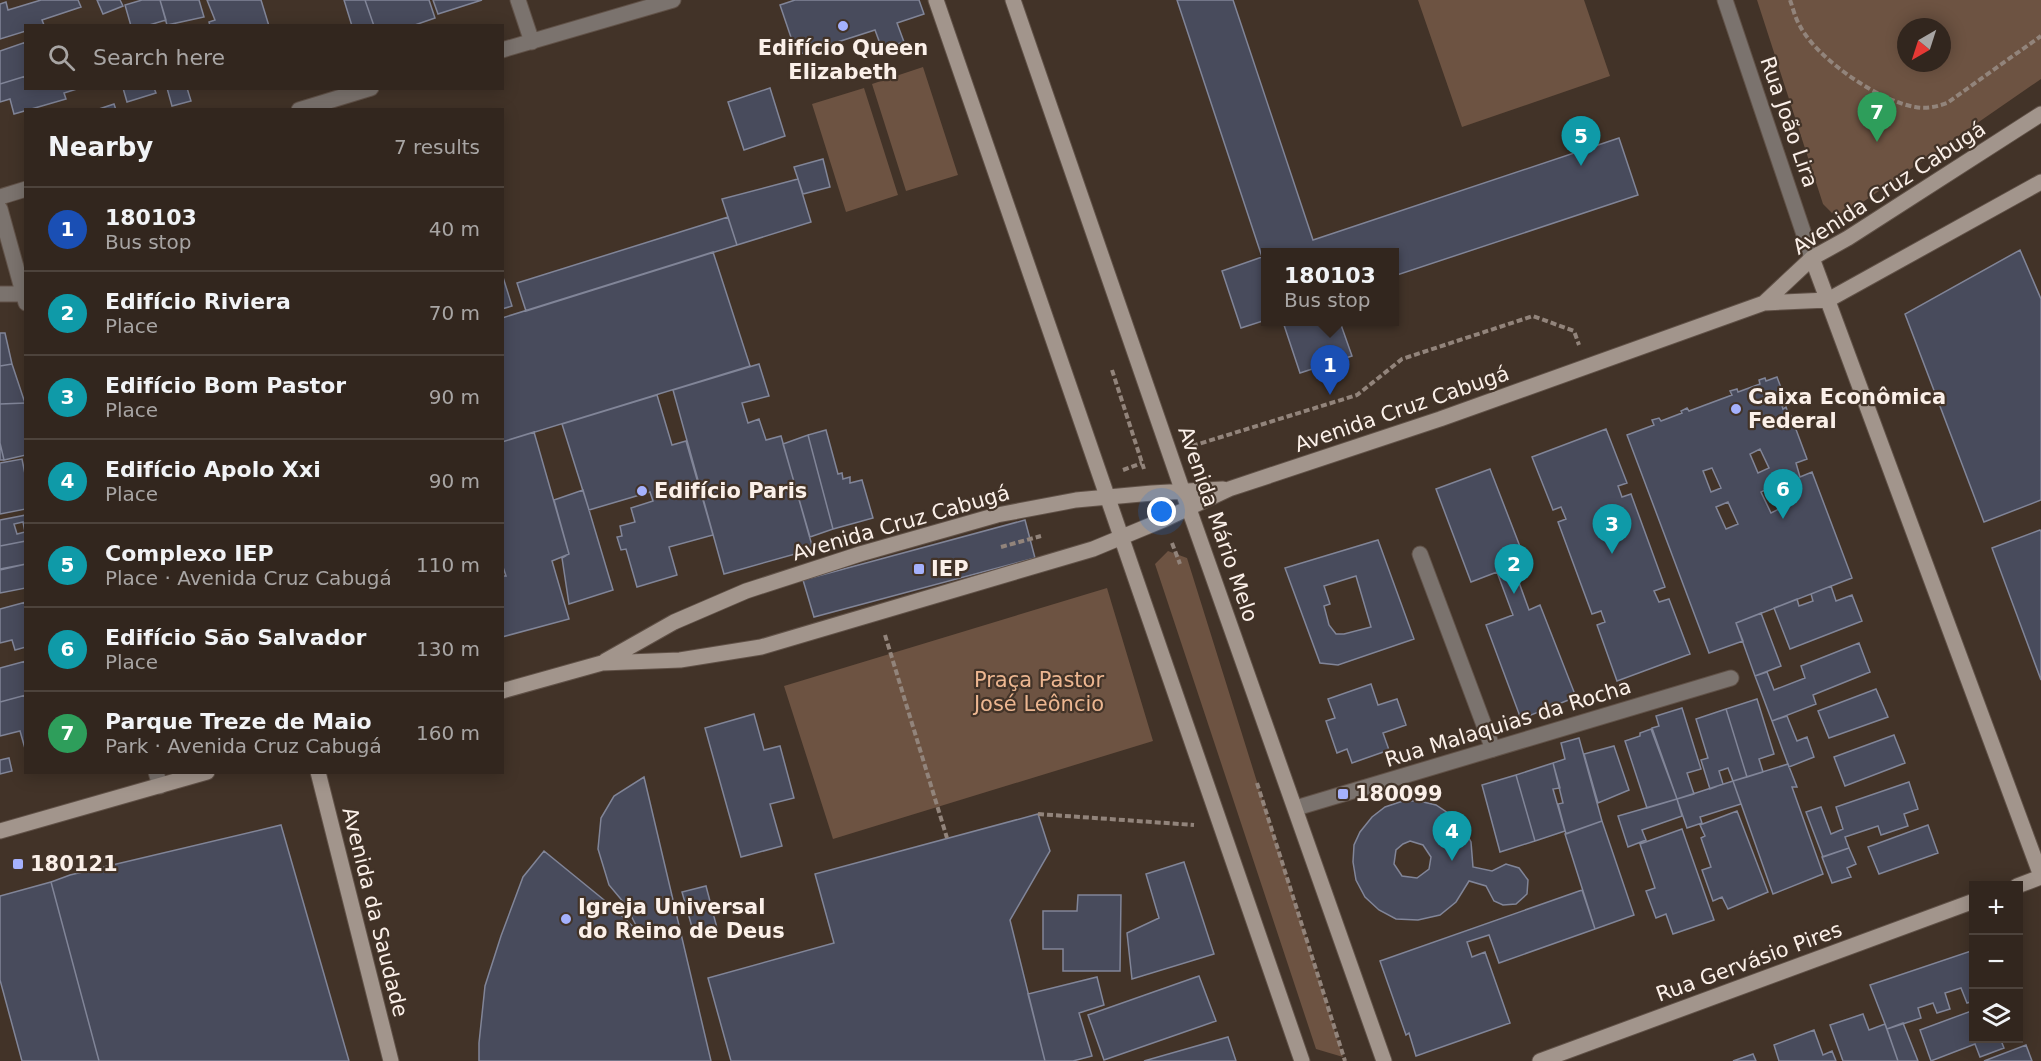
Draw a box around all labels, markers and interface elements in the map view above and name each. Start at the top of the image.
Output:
north arrow [1897,18,1951,72]
marker: Edifício Queen Elizabeth [836,19,850,33]
search box [24,24,504,90]
place label: Edifício Queen Elizabeth [758,36,928,84]
icon: search [45,41,78,74]
text: Search here [93,45,225,70]
street label: Rua João Lira [1755,53,1823,191]
pin: 7 [1858,92,1896,142]
pin: 5 [1562,116,1600,166]
street label: Avenida Cruz Cabugá [1788,117,1990,259]
text: Nearby [48,132,153,162]
text: 7 results [394,135,480,159]
text: 180103 [105,205,197,230]
text: 1 [61,217,74,241]
text: 40 m [429,217,480,241]
text: Bus stop [105,230,191,254]
popup [1261,248,1399,326]
text: 180103 [1284,263,1376,288]
text: Bus stop [1284,288,1370,312]
text: Edifício Riviera [105,289,291,314]
text: 2 [61,301,74,325]
text: 70 m [429,301,480,325]
text: Place [105,314,158,338]
pin: 1 [1310,346,1350,395]
street label: Avenida Cruz Cabugá [1292,361,1512,457]
text: Edifício Bom Pastor [105,373,346,398]
text: 3 [61,385,74,409]
text: 90 m [429,385,480,409]
place label: Caixa Econômica Federal [1748,385,1946,433]
text: Place [105,398,158,422]
marker: Caixa Econômica Federal [1729,402,1743,416]
street label: Avenida Mário Melo [1173,423,1263,625]
text: Edifício Apolo Xxi [105,457,321,482]
text: 4 [61,469,74,493]
text: 90 m [429,469,480,493]
pin: 6 [1764,470,1802,519]
place label: Edifício Paris [654,479,807,503]
street label: Avenida Cruz Cabugá [789,480,1013,566]
text: Place [105,482,158,506]
marker: Edifício Paris [635,484,649,498]
your location [1147,497,1176,526]
pin: 3 [1592,504,1632,554]
text: Complexo IEP [105,541,274,566]
pin: 2 [1494,544,1534,594]
text: 5 [61,553,74,577]
text: 110 m [416,553,480,577]
place label: IEP [931,557,969,581]
marker: IEP [912,562,926,576]
text: Place · Avenida Cruz Cabugá [105,566,392,590]
text: Edifício São Salvador [105,625,366,650]
text: 6 [61,637,74,661]
text: 130 m [416,637,480,661]
text: Place [105,650,158,674]
park label: Praça Pastor José Leôncio [972,668,1104,716]
street label: Rua Malaquias da Rocha [1382,674,1634,772]
text: Parque Treze de Maio [105,709,372,734]
text: 7 [61,721,74,745]
text: 160 m [416,721,480,745]
text: Park · Avenida Cruz Cabugá [105,734,382,758]
place label: 180099 [1355,782,1443,806]
marker: 180099 [1336,787,1350,801]
street label: Avenida da Saudade [337,805,413,1019]
pin: 4 [1432,812,1472,861]
place label: 180121 [30,852,118,876]
marker: 180121 [11,857,25,871]
map controls [1969,881,2023,1043]
button: + [1969,881,2023,935]
place label: Igreja Universal do Reino de Deus [578,895,785,943]
marker: Igreja Universal do Reino de Deus [559,912,573,926]
street label: Rua Gervásio Pires [1653,917,1845,1007]
button: − [1969,935,2023,989]
button: layers [1969,989,2023,1043]

